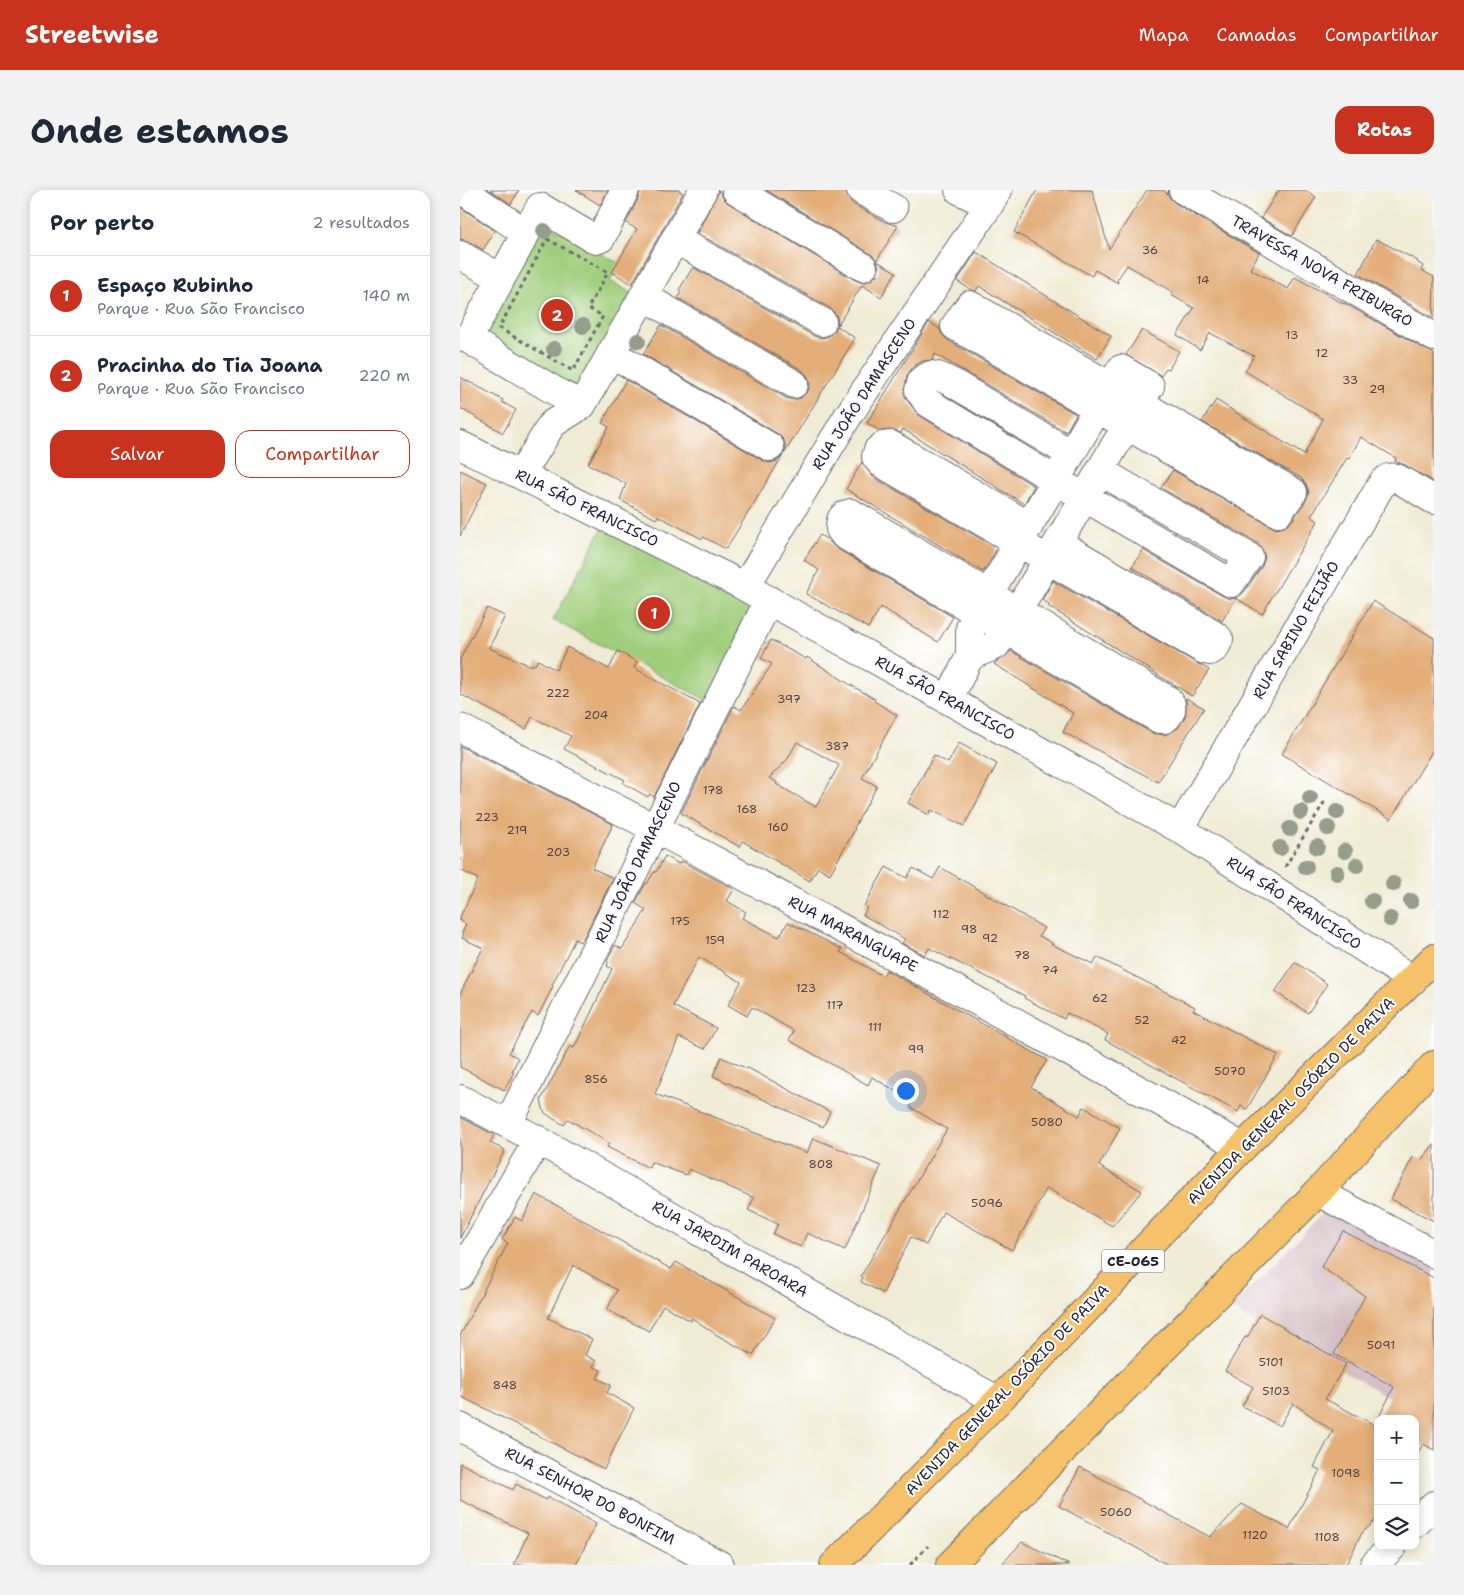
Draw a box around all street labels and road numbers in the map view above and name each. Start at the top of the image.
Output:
street label: TRAVESSA NOVA FRIBURGO [1228,211,1416,331]
street label: RUA JOÃO DAMASCENO [806,313,921,474]
street label: RUA SÃO FRANCISCO [512,463,663,551]
street label: RUA SABINO FEIJÃO [1247,556,1344,703]
street label: RUA SÃO FRANCISCO [872,649,1019,745]
street label: RUA JOÃO DAMASCENO [588,777,686,946]
street label: RUA SÃO FRANCISCO [1223,850,1366,954]
street label: RUA MARANGUAPE [785,891,921,977]
street label: AVENIDA GENERAL OSÓRIO DE PAIVA [1182,992,1399,1209]
street label: RUA JARDIM PAROARA [649,1196,811,1302]
road number: CE-065 [1102,1250,1164,1272]
street label: AVENIDA GENERAL OSÓRIO DE PAIVA [900,1280,1113,1500]
street label: RUA SENHOR DO BONFIM [501,1443,679,1549]

